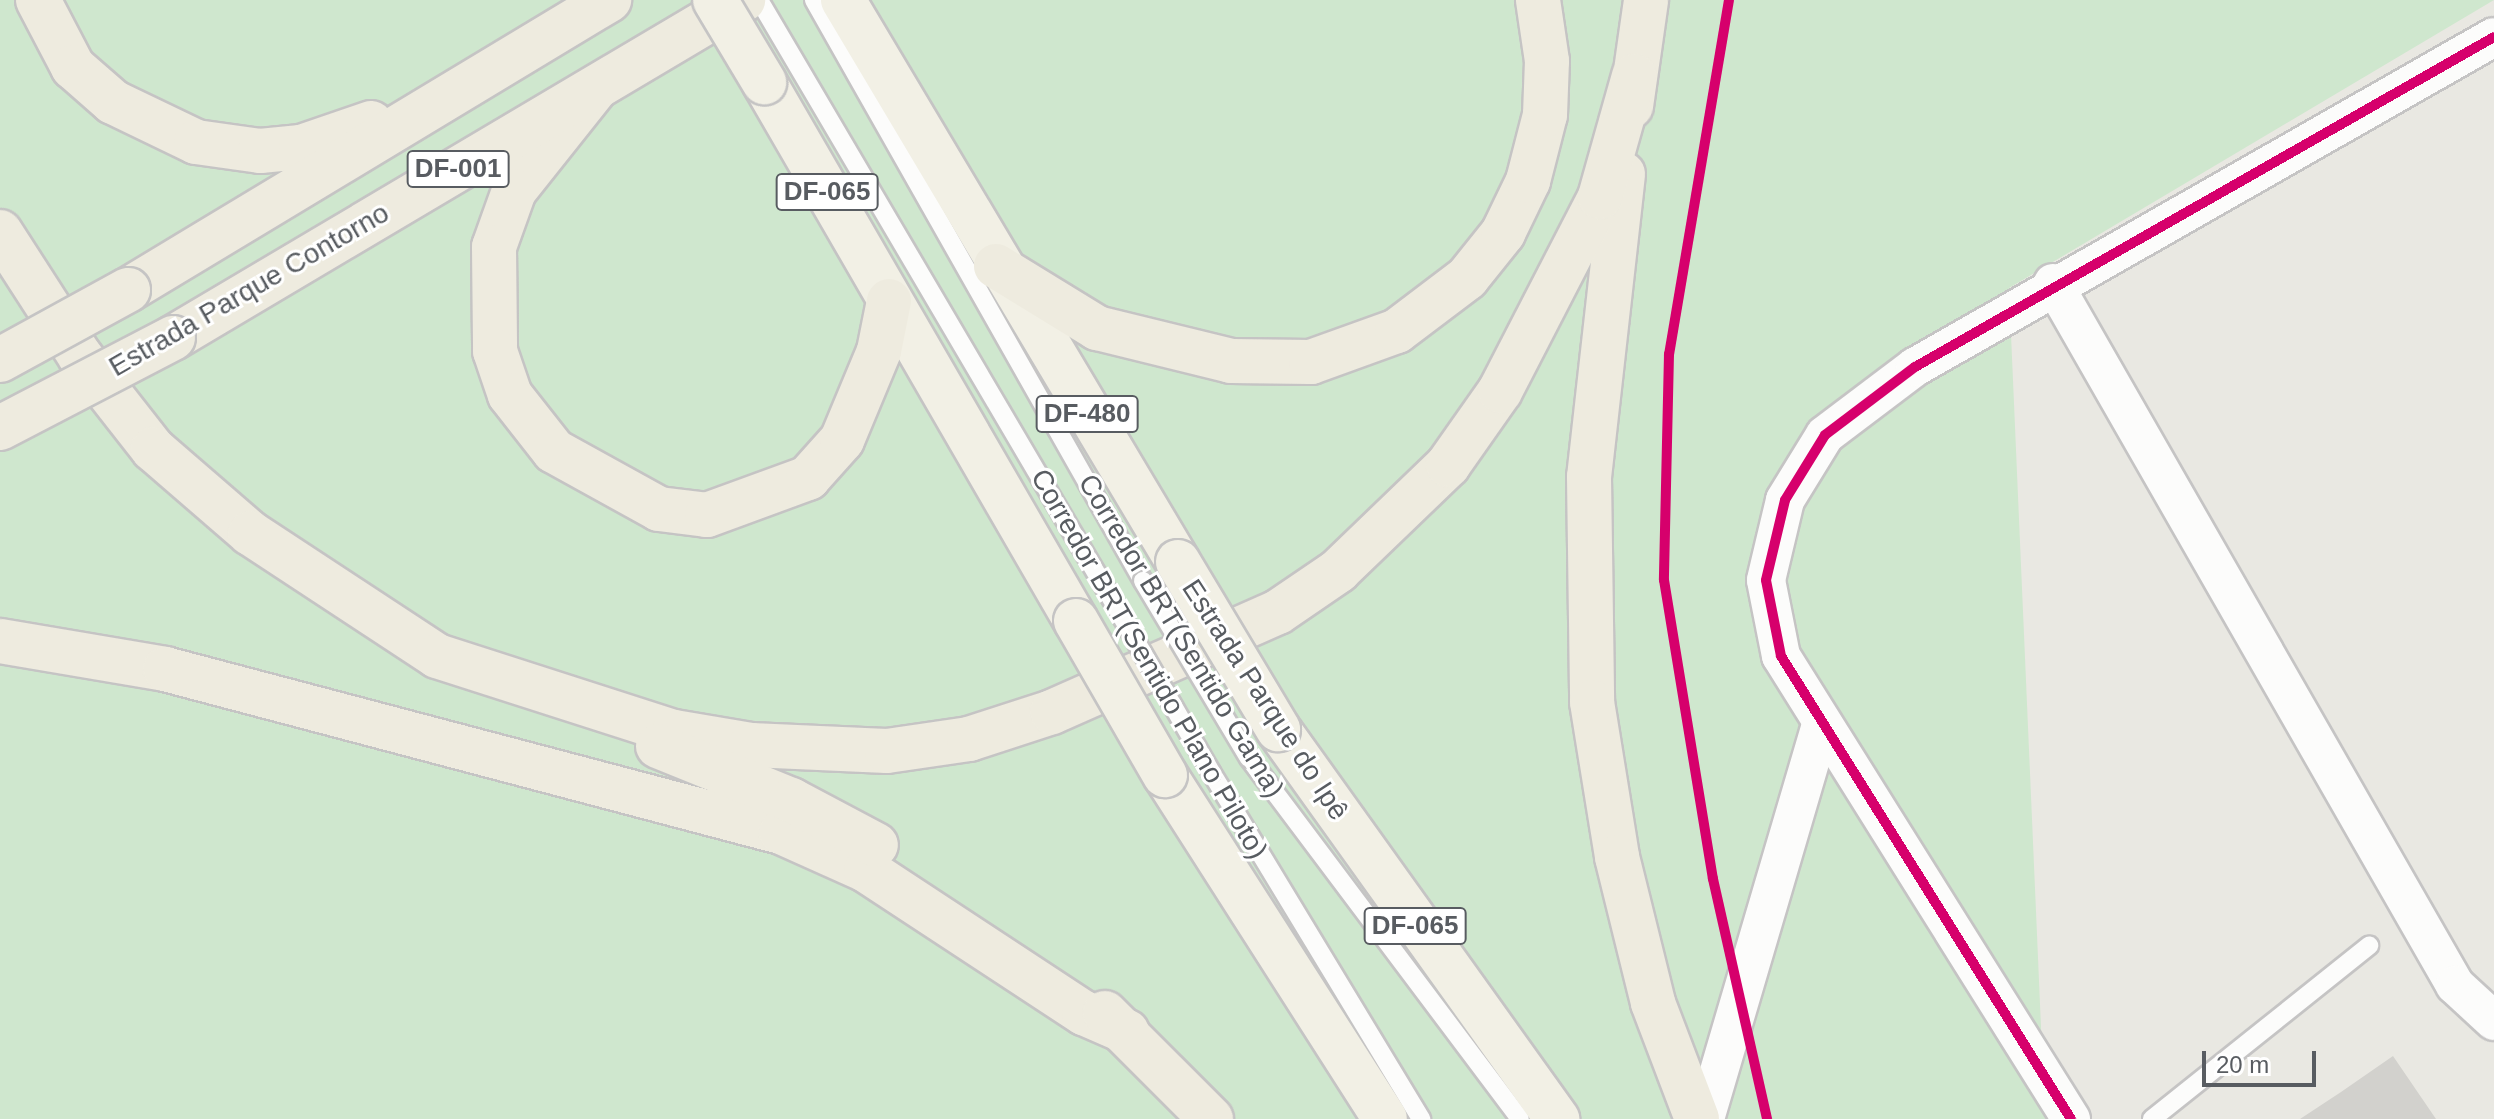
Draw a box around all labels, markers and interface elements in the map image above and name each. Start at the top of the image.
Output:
road number: DF-001 [406,147,510,191]
road number: DF-065 [775,170,879,214]
street label: Estrada Parque Contorno [103,196,395,384]
road number: DF-480 [1035,392,1139,436]
street label: Corredor BRT(Sentido Plano Piloto) [1023,463,1275,865]
street label: Corredor BRT(Sentido Gama) [1071,468,1291,804]
street label: Estrada Parque do Ipê [1175,573,1355,827]
road number: DF-065 [1363,904,1467,948]
scale bar [2206,1035,2320,1085]
text: 20 m [2216,1051,2269,1078]

